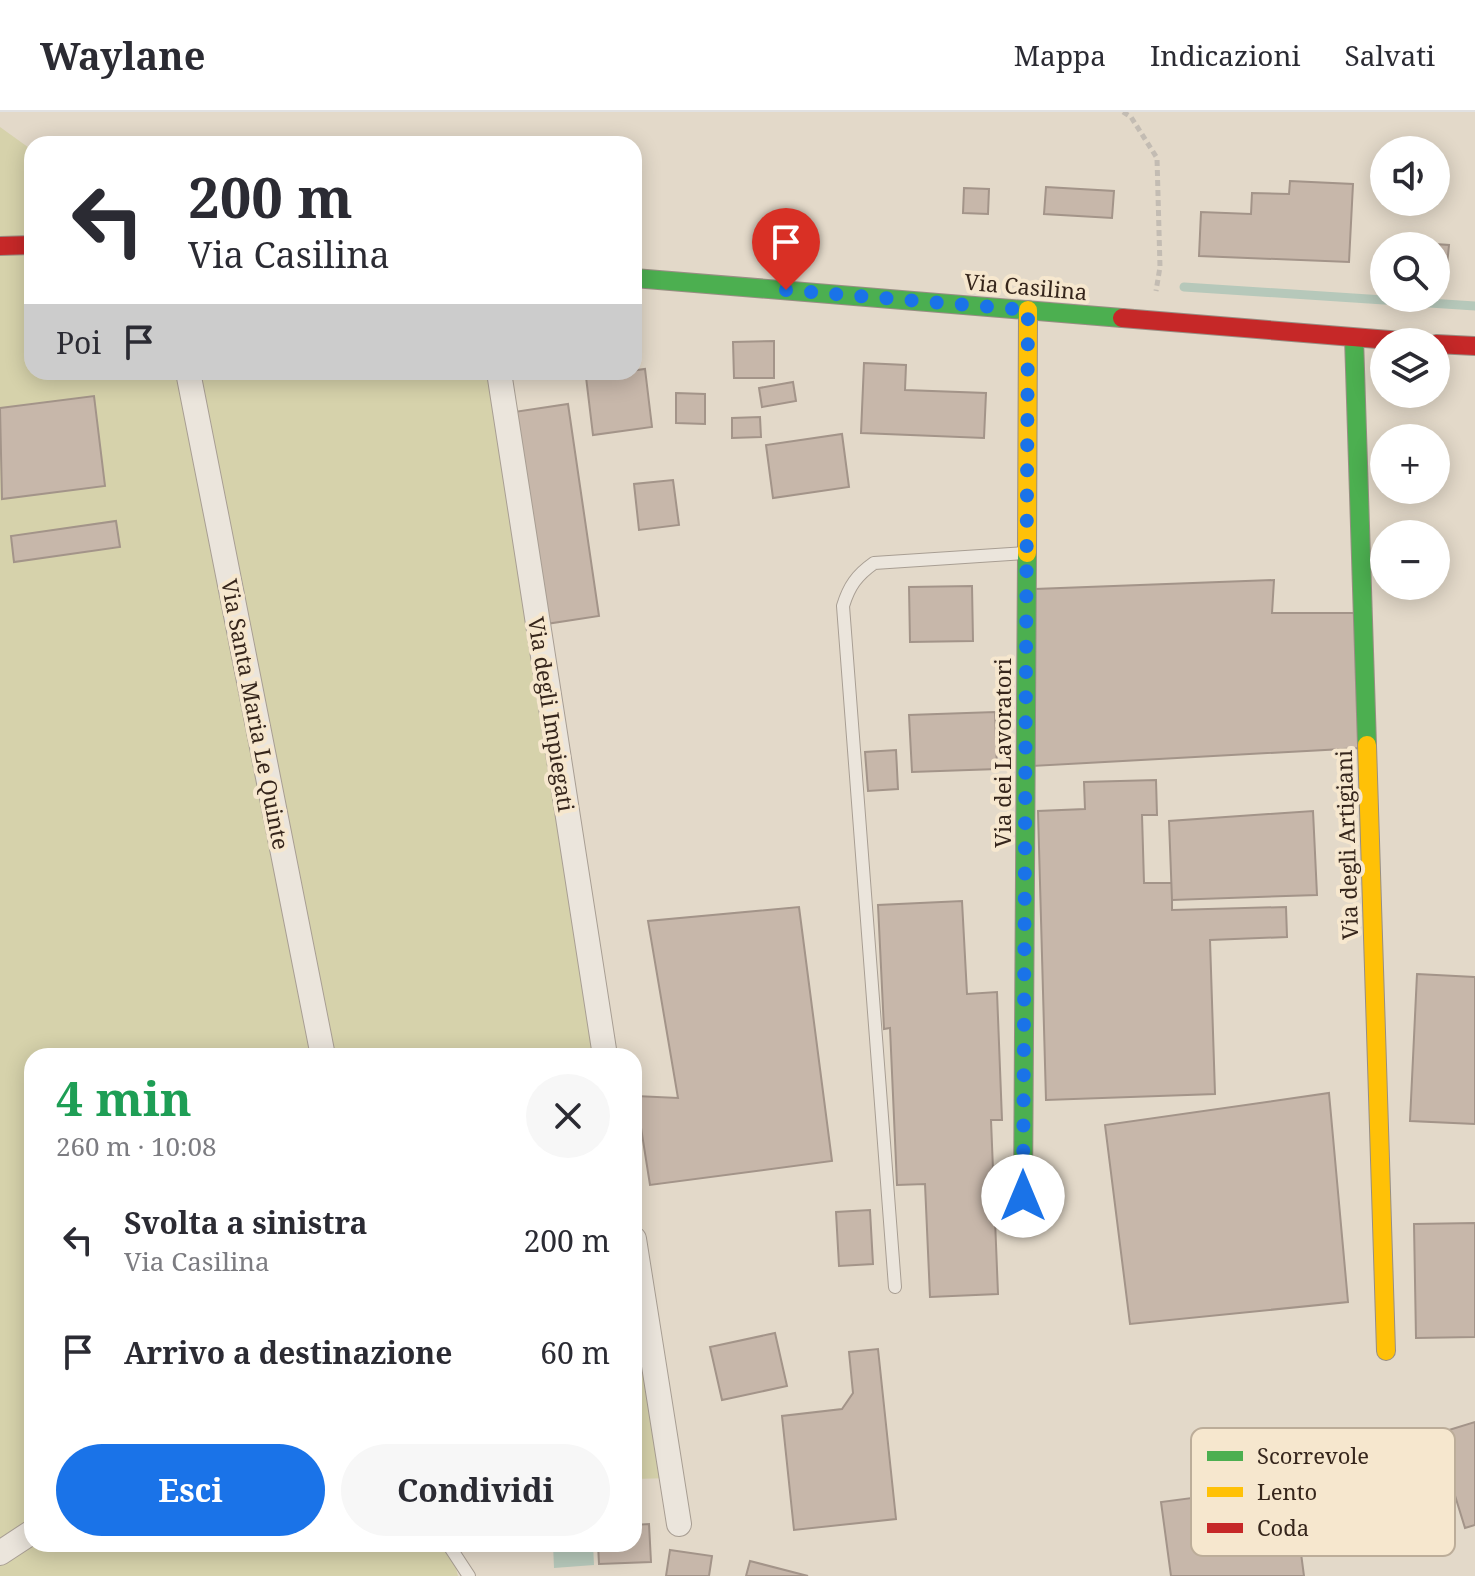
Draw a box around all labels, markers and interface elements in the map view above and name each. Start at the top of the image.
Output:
text: Waylane [40,29,205,81]
text: Mappa [1014,36,1106,74]
text: Indicazioni [1150,36,1301,74]
text: Salvati [1345,36,1435,74]
map controls [1370,136,1450,600]
button: sound [1370,136,1450,216]
text: 200 m [188,158,353,234]
icon: left [56,168,160,272]
pin [752,208,820,290]
icon: arrive [764,220,808,264]
text: Via Casilina [188,230,390,279]
button: search [1370,232,1450,312]
street label: Via Casilina [963,266,1089,306]
icon: arrive [117,320,161,364]
text: Poi [56,322,101,363]
button: layers [1370,328,1450,408]
button: + [1370,424,1450,504]
button: − [1370,520,1450,600]
street label: Via Santa Maria Le Quinte [215,576,297,852]
street label: Via degli Impiegati [522,614,582,814]
street label: Via dei Lavoratori [987,658,1017,848]
street label: Via degli Artigiani [1328,750,1364,940]
text: 4 min [56,1065,192,1130]
button: close [526,1074,610,1158]
text: 260 m · 10:08 [56,1128,217,1164]
position arrow [981,1154,1065,1238]
text: Svolta a sinistra [124,1202,368,1243]
icon: left [56,1218,100,1262]
text: 200 m [524,1220,610,1261]
text: Via Casilina [124,1243,270,1279]
icon: arrive [56,1330,100,1374]
text: Arrivo a destinazione [124,1332,453,1373]
text: 60 m [540,1332,610,1373]
legend [1191,1428,1455,1556]
text: Scorrevole [1257,1440,1369,1470]
button: Esci [56,1444,325,1536]
button: Condividi [341,1444,610,1536]
text: Lento [1257,1476,1317,1506]
text: Coda [1257,1512,1309,1542]

